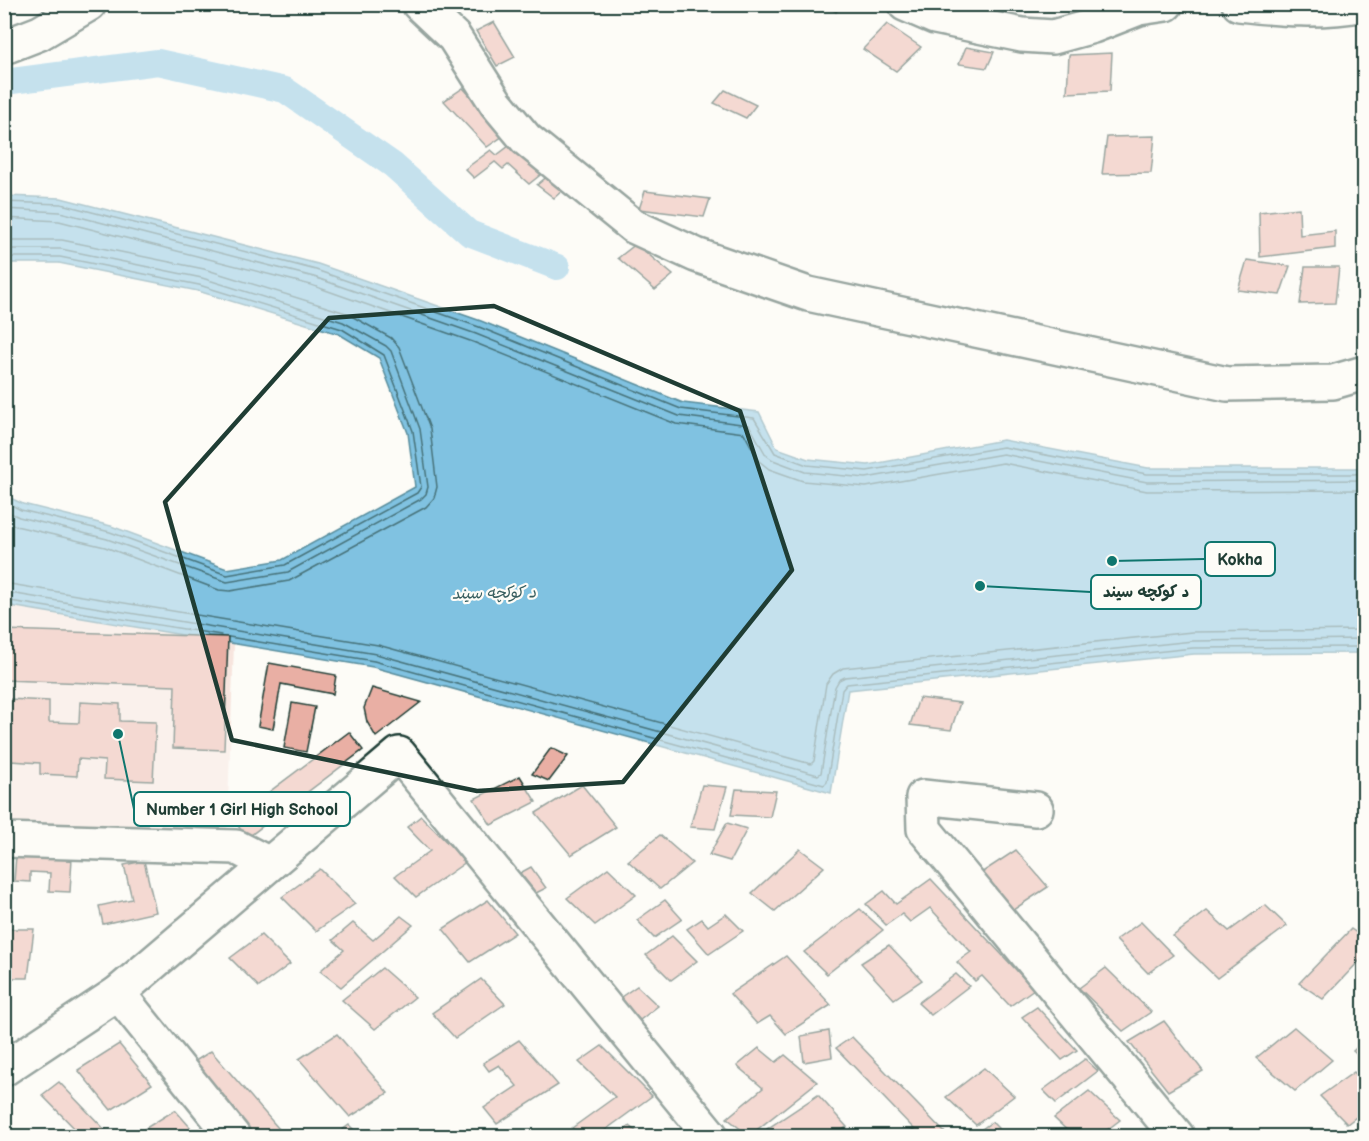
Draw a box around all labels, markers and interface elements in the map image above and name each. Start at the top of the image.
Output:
callout: Kokha [1205,542,1275,576]
text: Kokha [1217,551,1263,570]
callout: د کوکچه سیند [1091,575,1201,609]
water label: د کوکچه سیند [452,583,537,604]
text: د کوکچه سیند [1103,583,1189,602]
callout: Number 1 Girl High School [134,792,350,826]
text: Number 1 Girl High School [146,801,338,820]

